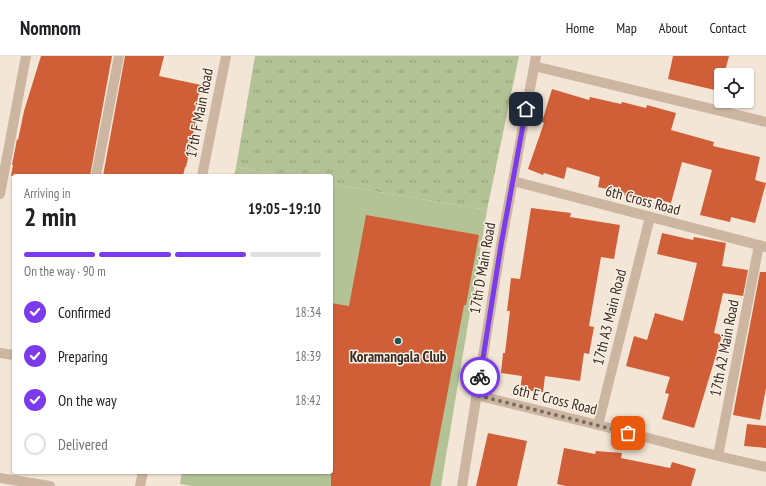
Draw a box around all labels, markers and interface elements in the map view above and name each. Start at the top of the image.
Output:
text: Nomnom [20,16,81,40]
text: Home [566,19,594,37]
text: Map [616,19,637,37]
text: About [659,19,688,37]
text: Contact [710,19,746,37]
street label: 17th F Main Road [181,67,217,159]
map controls [714,68,754,108]
button: locate [714,68,754,108]
pin [509,92,543,126]
icon: home [515,98,537,120]
street label: 6th Cross Road [603,181,683,219]
text: Arriving in [24,185,71,202]
text: 19:05–19:10 [248,199,321,218]
text: 2 min [24,200,77,233]
street label: 17th D Main Road [465,221,499,315]
text: On the way · 90 m [24,263,106,280]
street label: 17th A3 Main Road [588,267,630,367]
street label: 17th A2 Main Road [705,298,743,398]
icon: check [24,301,46,323]
text: Confirmed [58,303,111,322]
text: 18:34 [295,304,321,321]
marker: Koramangala Club [393,336,403,346]
icon: check [24,345,46,367]
text: Preparing [58,347,108,366]
place label: Koramangala Club [350,347,447,366]
text: 18:39 [295,348,321,365]
courier [460,357,500,397]
icon: bike [469,366,491,388]
street label: 6th E Cross Road [511,379,599,419]
icon: check [24,389,46,411]
text: On the way [58,391,117,410]
text: 18:42 [295,392,321,409]
pin [611,416,645,450]
icon: bag [617,422,639,444]
text: Delivered [58,435,108,454]

